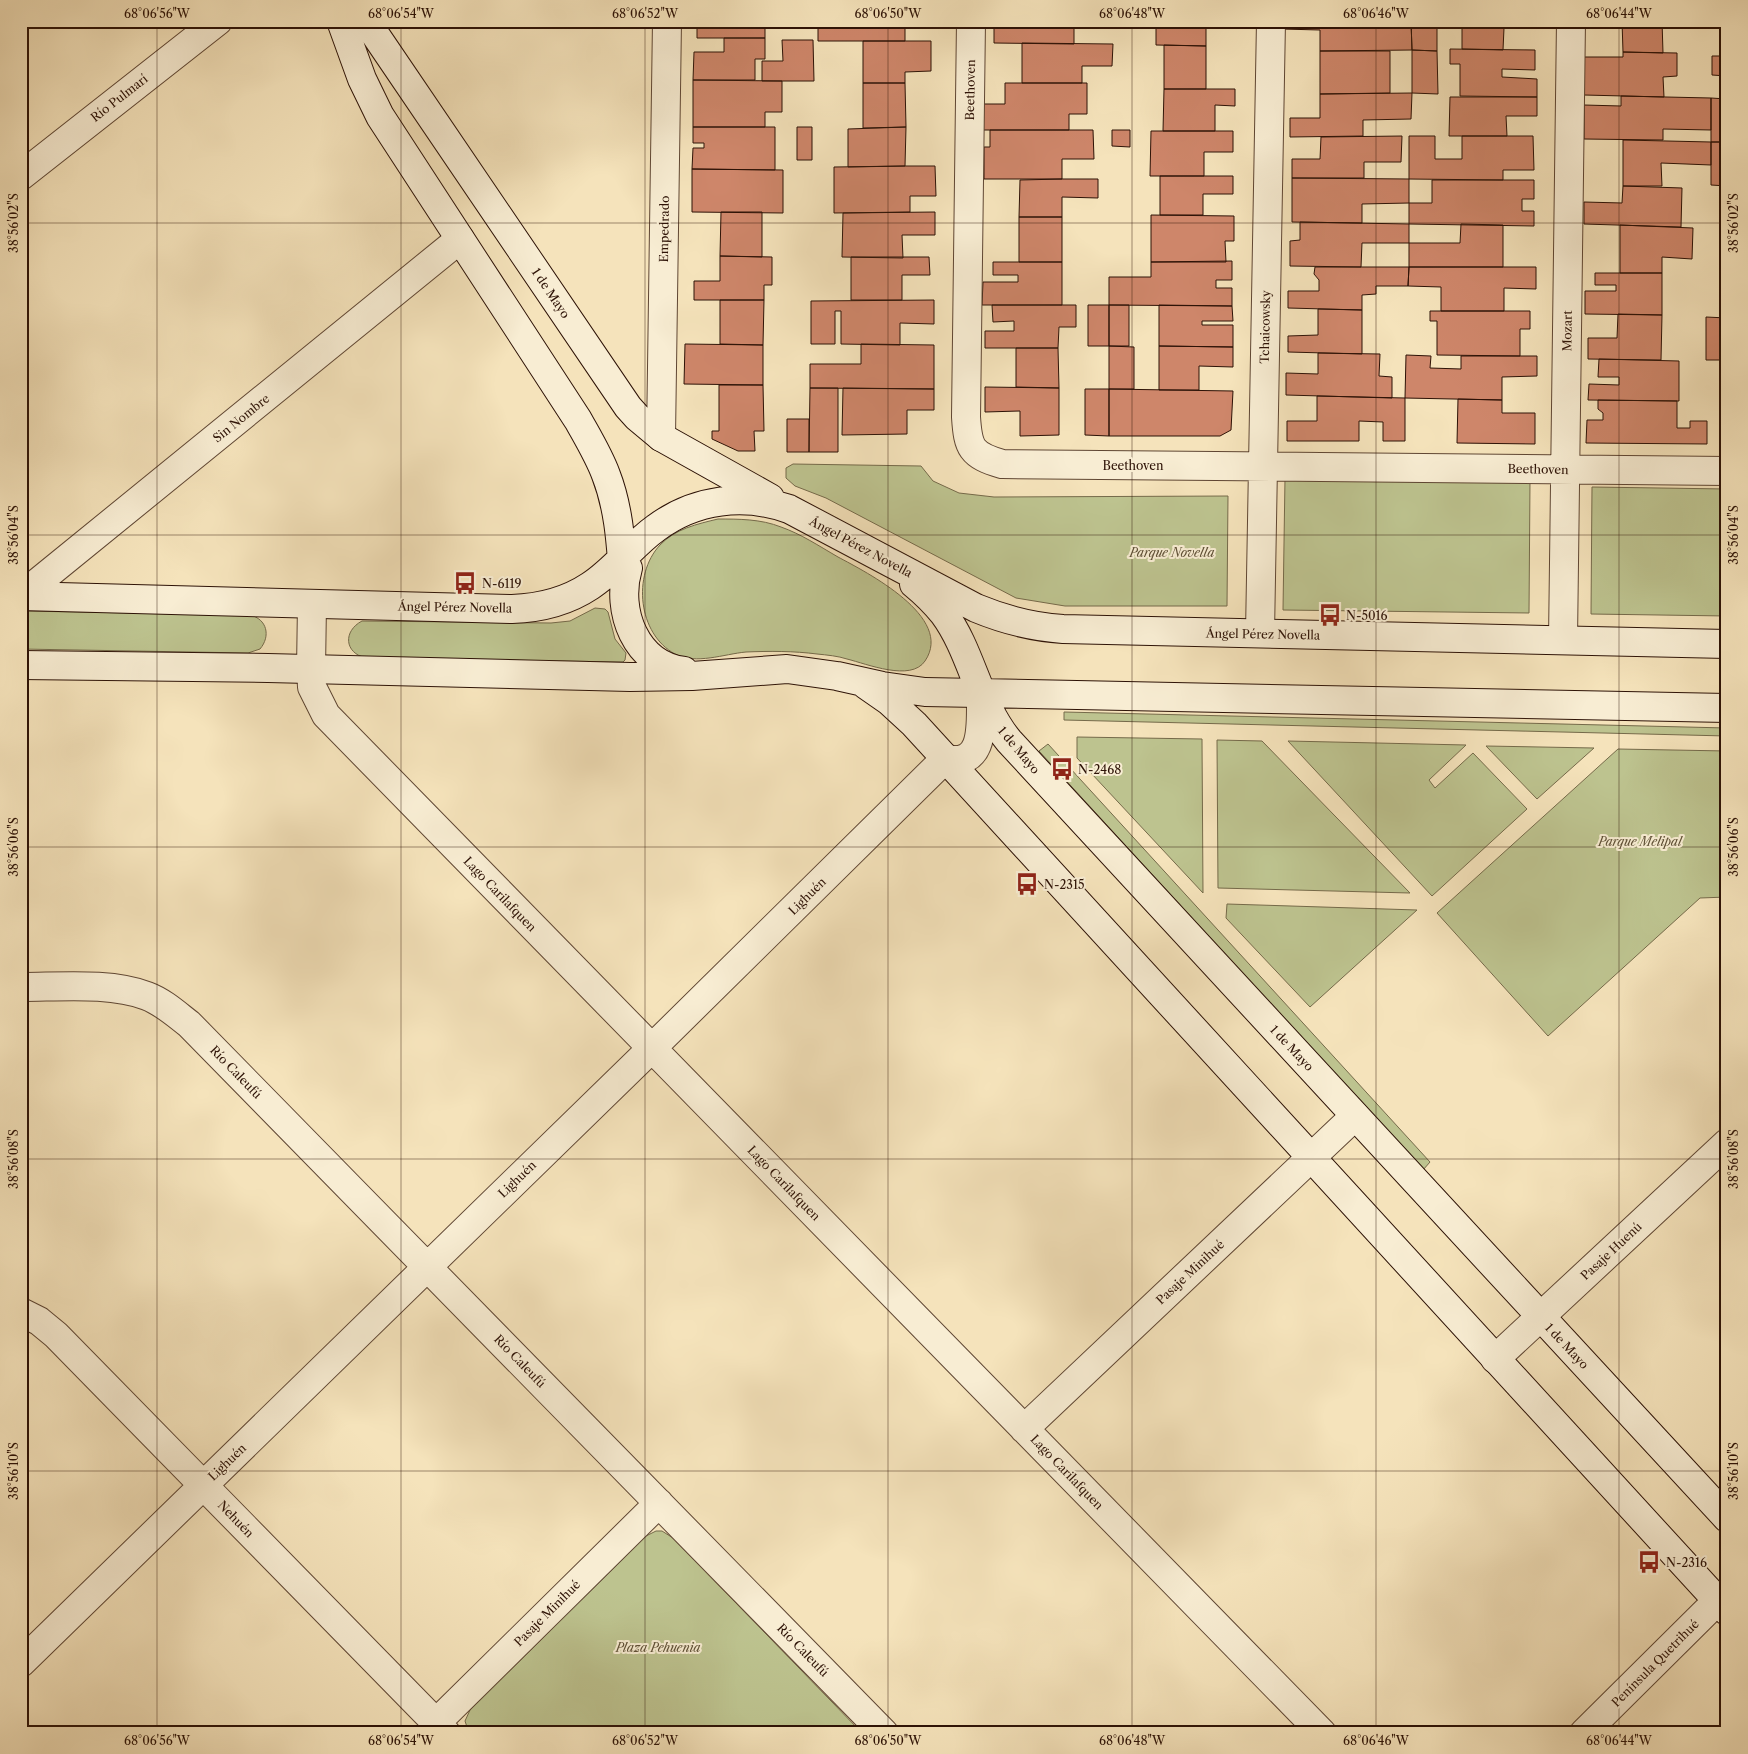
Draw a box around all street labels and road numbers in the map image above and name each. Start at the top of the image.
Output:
street label: Beethoven [962,59,978,121]
street label: Río Pulmarí [88,71,151,125]
street label: Empedrado [656,195,672,263]
street label: 1 de Mayo [529,265,573,321]
street label: Tchaicowsky [1257,290,1273,364]
street label: Mozart [1559,310,1575,352]
street label: Sin Nombre [210,390,273,445]
street label: Beethoven [1103,458,1164,473]
street label: Beethoven [1507,461,1569,477]
street label: Ángel Pérez Novella [806,512,916,581]
street label: Ángel Pérez Novella [397,597,513,616]
street label: Ángel Pérez Novella [1205,624,1321,643]
street label: 1 de Mayo [995,723,1043,777]
street label: Lago Carilafquen [460,853,540,935]
street label: Lighuén [785,874,829,918]
street label: 1 de Mayo [1267,1022,1317,1074]
street label: Río Caleufú [207,1042,265,1102]
street label: Lago Carilafquen [744,1142,824,1224]
street label: Lighuén [495,1157,539,1201]
street label: Pasaje Huenú [1577,1218,1645,1283]
street label: Pasaje Minihué [1153,1236,1227,1307]
street label: 1 de Mayo [1542,1320,1592,1372]
street label: Río Caleufú [491,1331,549,1391]
street label: Lago Carilafquen [1027,1431,1107,1513]
street label: Lighuén [205,1440,249,1484]
street label: Nehuén [215,1497,258,1541]
street label: Pasaje Minihué [511,1577,583,1649]
street label: Península Quetrihué [1608,1616,1702,1710]
street label: Río Caleufú [774,1620,832,1680]

